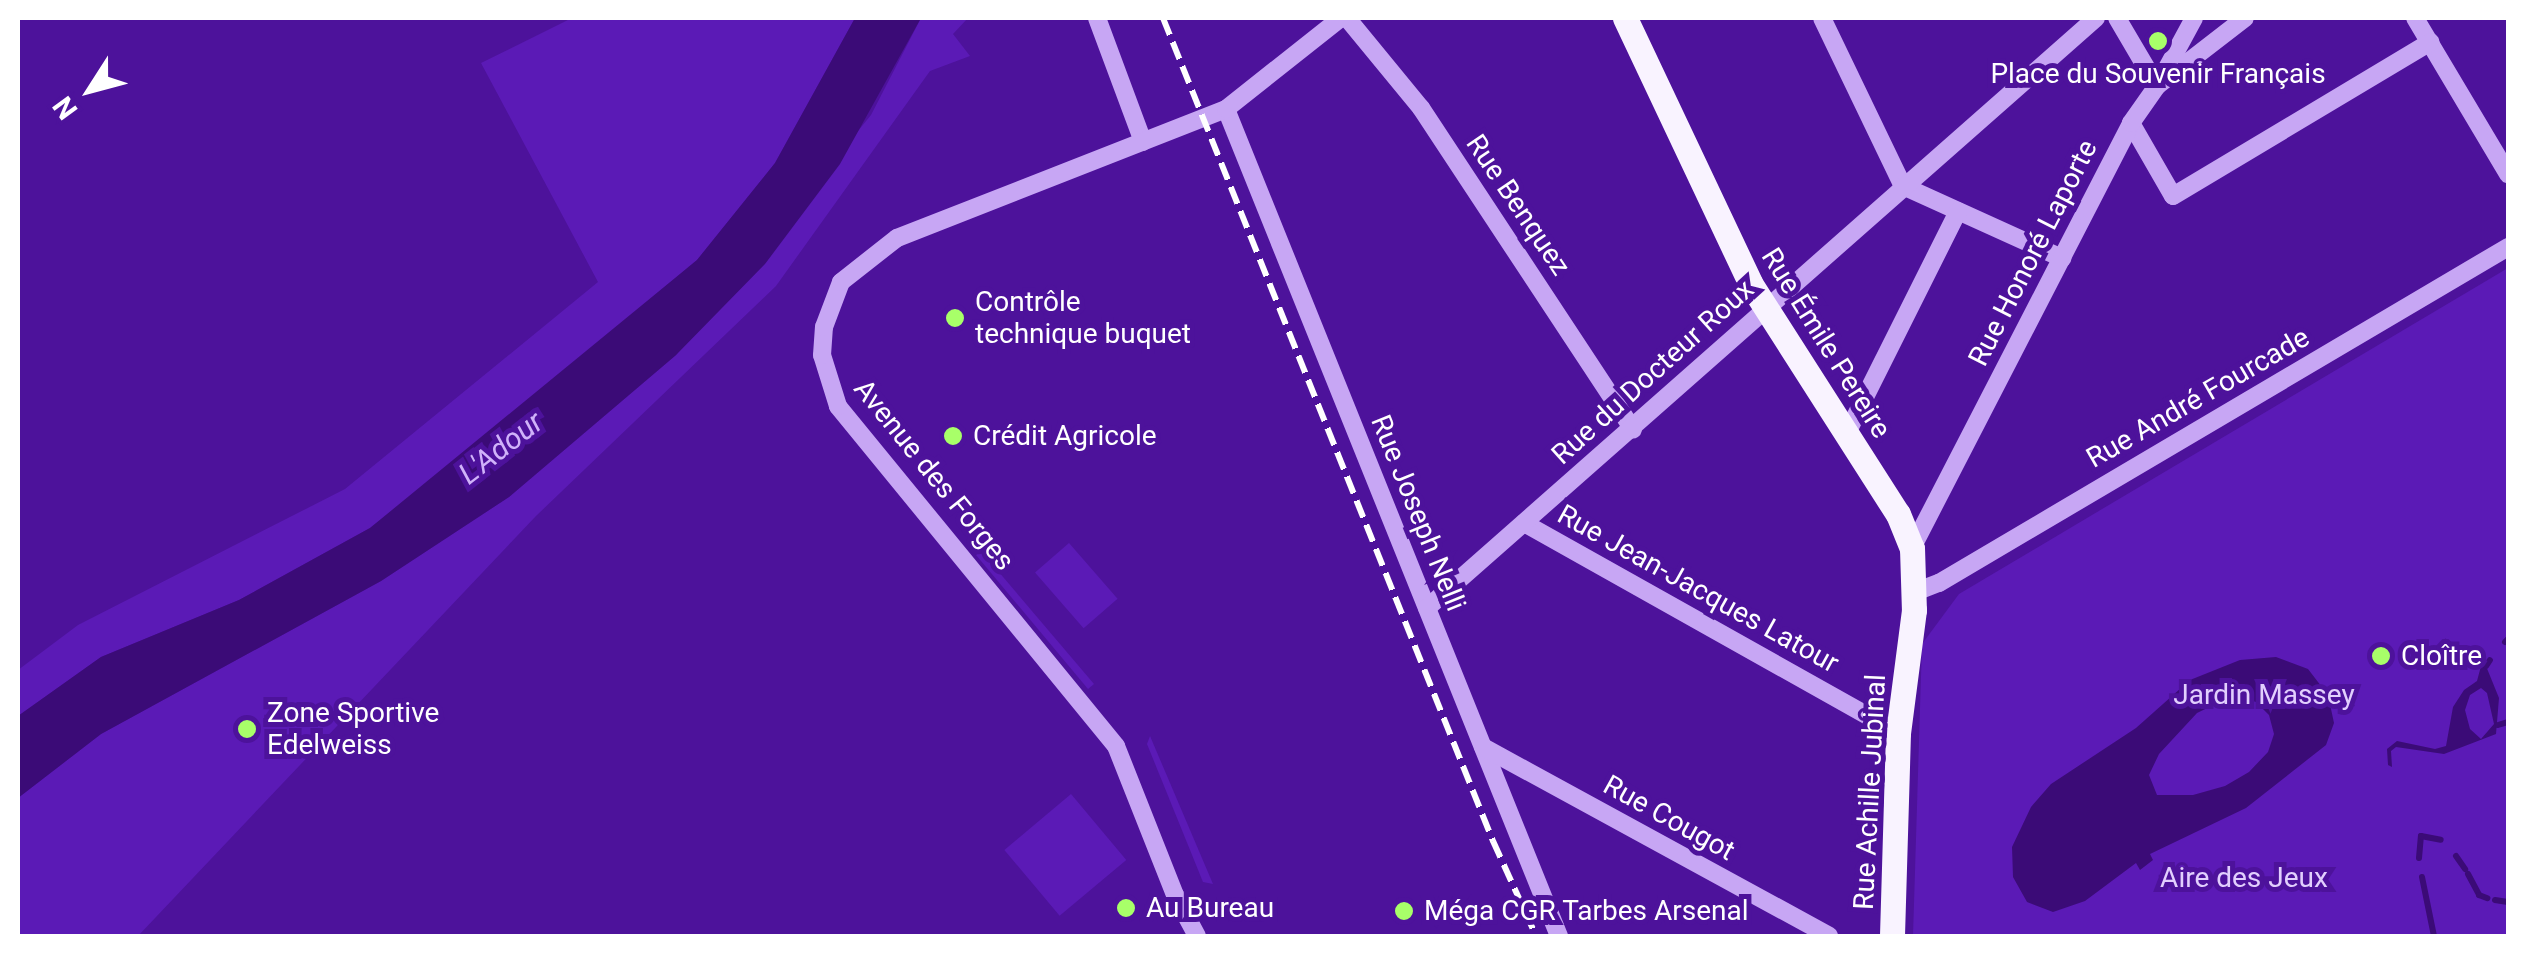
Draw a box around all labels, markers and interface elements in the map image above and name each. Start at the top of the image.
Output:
marker: Place du Souvenir Français [2147,30,2169,52]
north arrow [40,40,140,140]
place label: Place du Souvenir Français [1990,57,2326,91]
text: N [46,90,84,126]
street label: Rue Benquez [1459,128,1577,282]
street label: Rue Honoré Laporte [1961,134,2105,372]
street label: Rue Émile Pereire [1754,242,1898,444]
street label: Rue du Docteur Roux [1545,273,1761,471]
place label: Contrôle technique buquet [975,285,1191,351]
marker: Contrôle technique buquet [944,307,966,329]
street label: Rue André Fourcade [2081,321,2315,475]
street label: Avenue des Forges [847,373,1021,577]
water label: L'Adour [452,404,550,492]
street label: Rue Joseph Nelli [1363,410,1473,616]
place label: Crédit Agricole [973,419,1157,453]
marker: Crédit Agricole [942,425,964,447]
street label: Rue Jean-Jacques Latour [1552,498,1844,680]
place label: Cloître [2401,639,2482,673]
marker: Cloître [2370,645,2392,667]
street label: Rue Achille Jubinal [1847,673,1893,911]
park label: Jardin Massey [2173,678,2355,712]
place label: Zone Sportive Edelweiss [267,696,439,762]
marker: Zone Sportive Edelweiss [236,718,258,740]
street label: Rue Cougot [1597,768,1741,868]
park label: Aire des Jeux [2160,861,2328,895]
place label: Au Bureau [1146,891,1274,925]
place label: Méga CGR Tarbes Arsenal [1424,894,1749,928]
marker: Au Bureau [1115,897,1137,919]
marker: Méga CGR Tarbes Arsenal [1393,900,1415,922]

